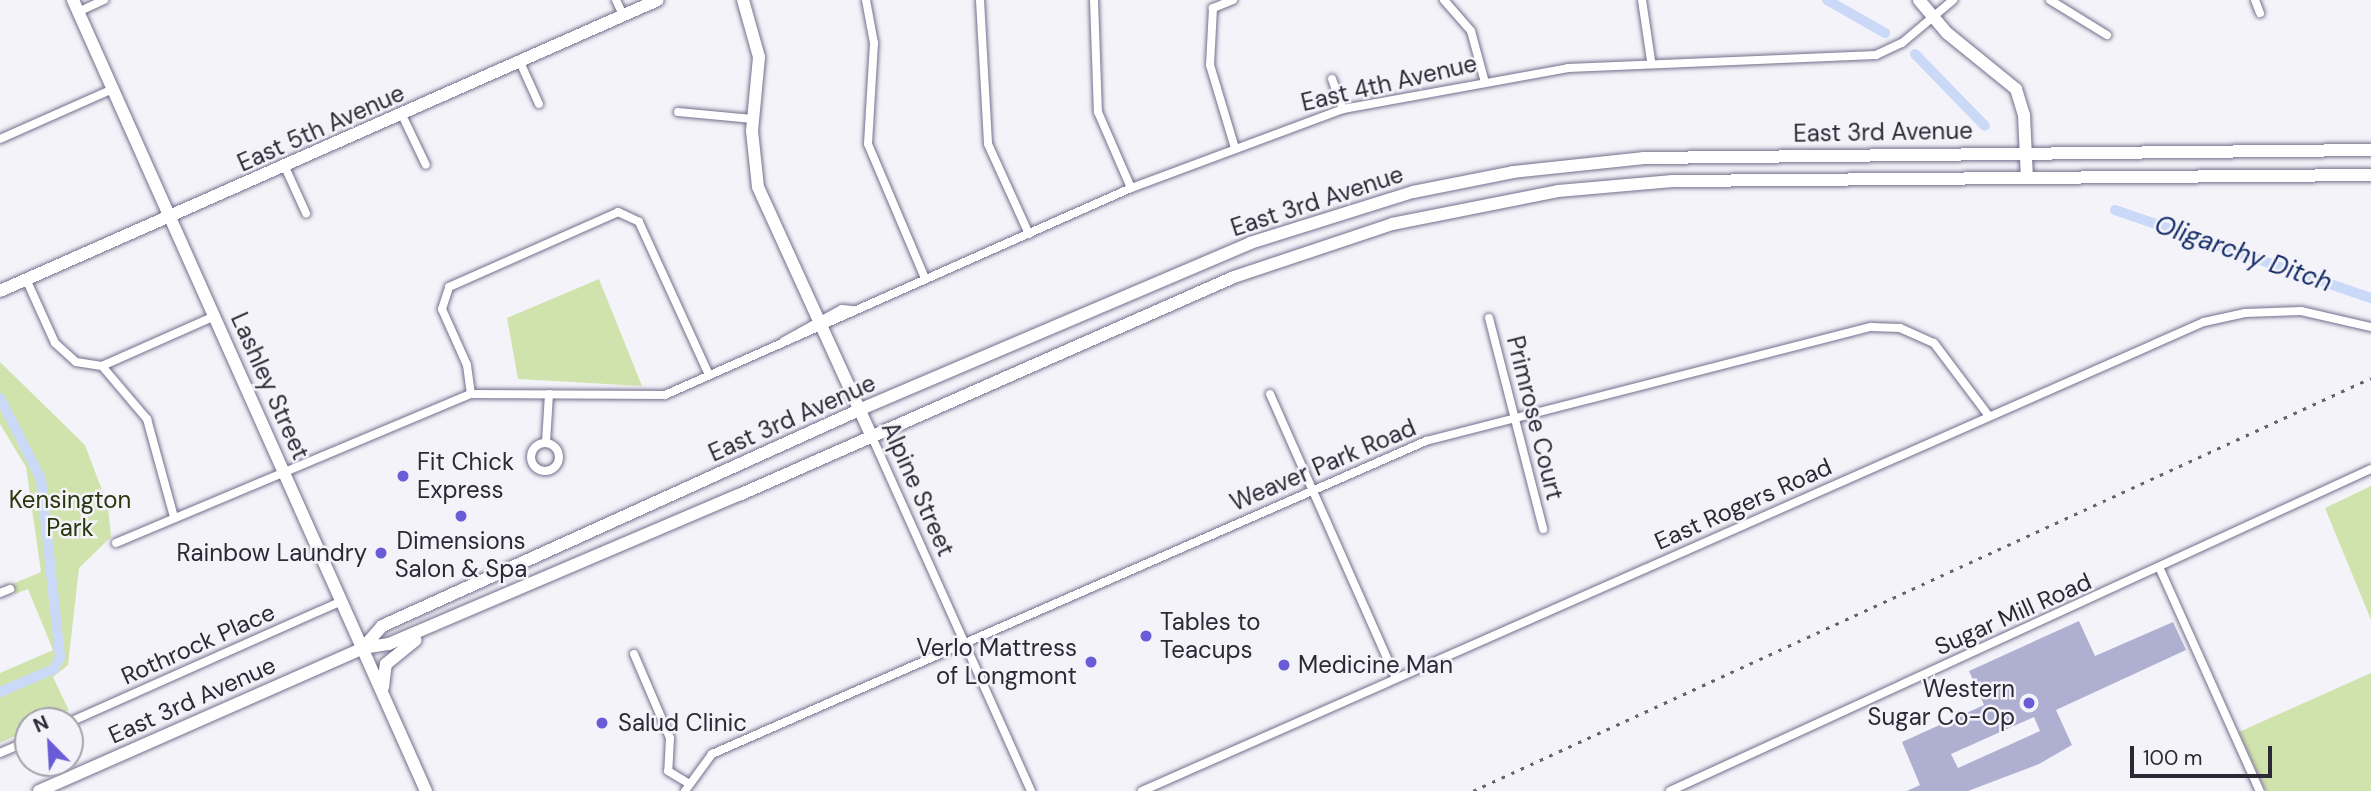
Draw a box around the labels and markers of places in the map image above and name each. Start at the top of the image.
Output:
place label: Fit Chick Express [417,448,514,504]
marker: Fit Chick Express [395,468,411,484]
marker: Dimensions Salon & Spa [453,508,469,524]
place label: Dimensions Salon & Spa [395,527,527,583]
place label: Rainbow Laundry [176,539,367,567]
marker: Rainbow Laundry [373,545,389,561]
place label: Tables to Teacups [1160,608,1260,664]
marker: Tables to Teacups [1138,628,1154,644]
place label: Verlo Mattress of Longmont [916,634,1077,690]
place label: Medicine Man [1298,651,1453,679]
marker: Verlo Mattress of Longmont [1083,654,1099,670]
marker: Medicine Man [1276,657,1292,673]
place label: Western Sugar Co-Op [1868,675,2015,731]
marker: Western Sugar Co-Op [2021,695,2037,711]
place label: Salud Clinic [618,709,747,737]
marker: Salud Clinic [592,713,612,733]

